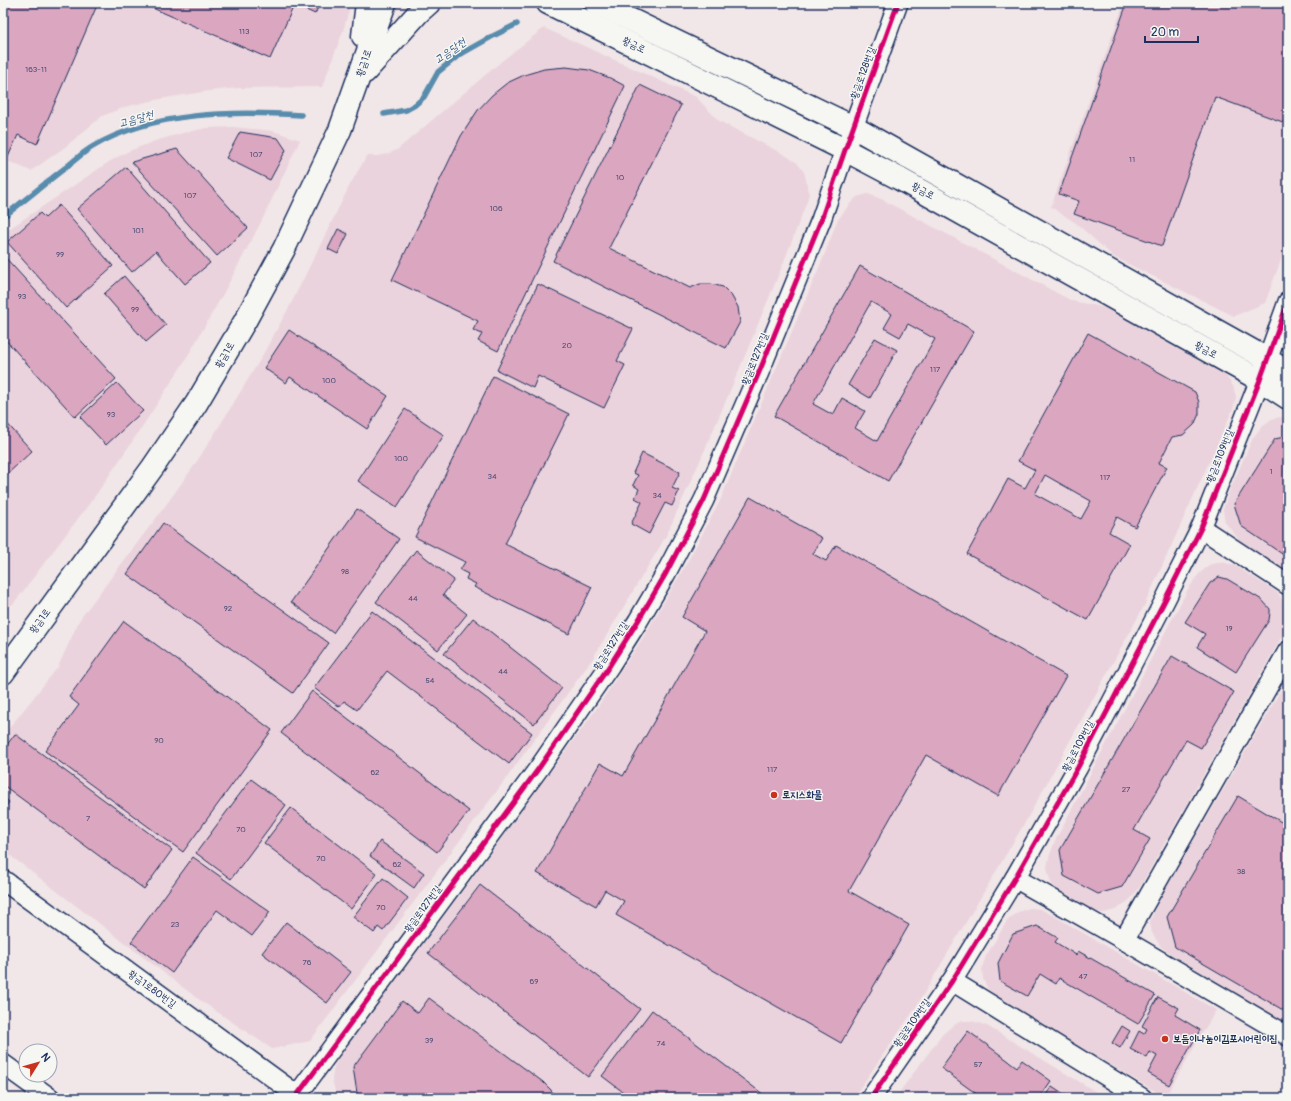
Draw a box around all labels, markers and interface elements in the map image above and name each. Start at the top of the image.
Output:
scale bar [1145,18,1198,44]
text: 20 m [1151,25,1180,40]
house number: 113 [239,27,250,36]
street label: 황금로 [621,34,647,56]
water label: 고음달천 [432,35,469,66]
street label: 황금로128번길 [848,45,878,101]
street label: 황금1로 [354,48,374,78]
house number: 163-11 [25,65,47,74]
water label: 고음달천 [117,108,156,130]
house number: 107 [250,150,263,159]
house number: 11 [1129,155,1135,164]
house number: 10 [616,173,625,182]
street label: 황금로 [910,180,936,202]
house number: 107 [184,191,197,200]
house number: 106 [489,204,503,213]
house number: 101 [132,226,144,235]
house number: 99 [56,250,64,259]
house number: 93 [18,292,27,301]
house number: 99 [131,305,139,314]
street label: 황금로127번길 [739,331,771,387]
street label: 황금로 [1193,339,1219,361]
street label: 황금1로 [213,340,237,370]
house number: 20 [562,341,573,350]
house number: 117 [930,365,941,374]
house number: 100 [322,376,337,385]
house number: 93 [107,410,116,419]
street label: 황금로109번길 [1204,428,1236,484]
house number: 100 [394,454,409,463]
house number: 1 [1269,467,1273,476]
house number: 34 [487,472,497,481]
house number: 117 [1100,473,1111,482]
house number: 34 [652,491,662,500]
house number: 98 [341,567,349,576]
house number: 44 [408,594,418,603]
house number: 92 [224,604,233,613]
street label: 황금1로 [27,606,53,636]
street label: 황금로127번길 [591,620,631,672]
house number: 19 [1225,624,1233,633]
house number: 44 [498,667,508,676]
house number: 54 [426,676,435,685]
street label: 황금로109번길 [1060,718,1096,774]
house number: 90 [154,736,164,745]
house number: 117 [767,765,778,774]
house number: 62 [370,768,380,777]
house number: 27 [1122,785,1131,794]
place label: 로지스화물 [782,789,822,801]
marker: 로지스화물 [769,790,779,800]
house number: 7 [86,814,91,823]
house number: 70 [236,825,246,834]
house number: 70 [316,854,326,863]
house number: 62 [392,860,402,869]
house number: 38 [1237,867,1245,876]
street label: 황금로127번길 [402,883,444,935]
house number: 70 [376,903,386,912]
house number: 23 [171,920,180,929]
house number: 76 [303,958,312,967]
street label: 황금1로80번길 [126,968,178,1010]
house number: 47 [1079,972,1088,981]
house number: 69 [530,977,538,986]
street label: 황금로109번길 [891,997,933,1049]
place label: 보듬이나눔이김포시어린이집 [1173,1033,1278,1045]
marker: 보듬이나눔이김포시어린이집 [1160,1034,1170,1044]
house number: 39 [425,1036,433,1045]
house number: 74 [657,1039,666,1048]
north arrow [18,1043,58,1083]
text: N [38,1050,53,1065]
house number: 57 [974,1060,983,1069]

